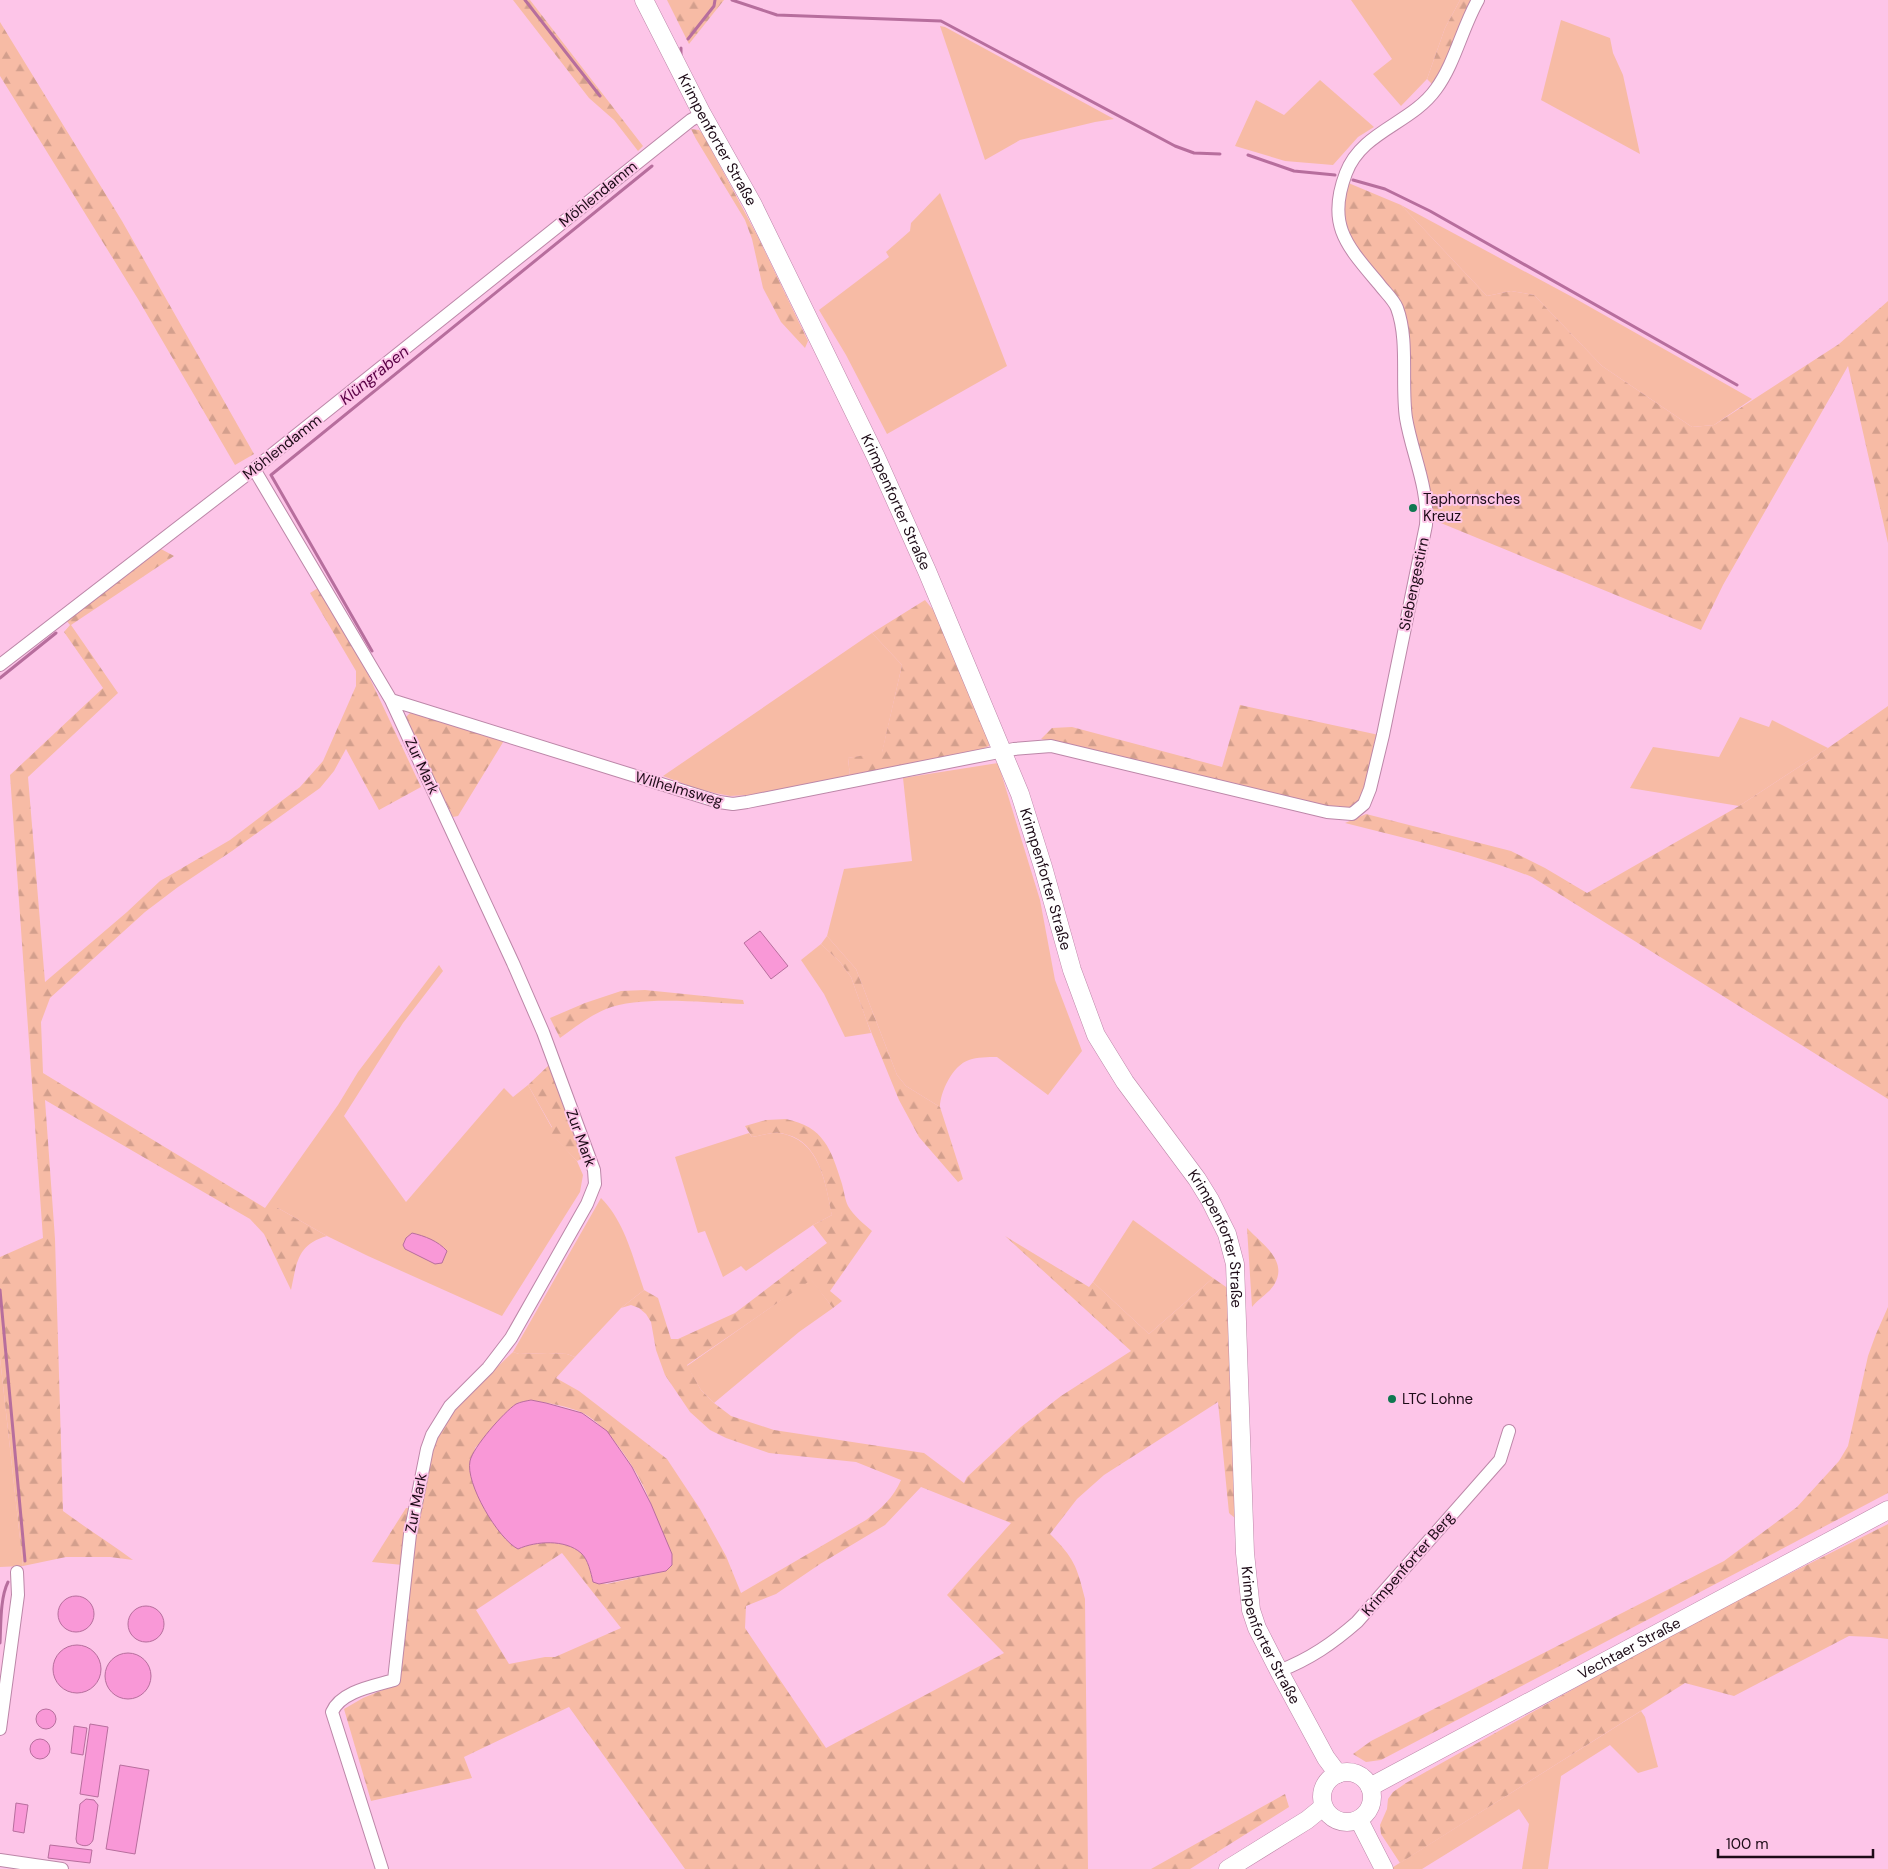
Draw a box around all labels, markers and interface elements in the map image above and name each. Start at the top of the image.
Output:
street label: Krimpenforter Straße [673,71,761,209]
street label: Möhlendamm [555,156,641,232]
water label: Klüngraben [335,341,413,409]
street label: Möhlendamm [238,410,326,484]
street label: Krimpenforter Straße [856,431,935,573]
place label: Taphornsches Kreuz [1423,489,1520,526]
marker: Taphornsches Kreuz [1407,502,1419,514]
street label: Siebengestirn [1394,536,1434,632]
street label: Zur Mark [400,735,444,798]
street label: Wilhelmsweg [633,767,725,811]
street label: Krimpenforter Straße [1015,805,1076,953]
street label: Zur Mark [561,1106,601,1170]
street label: Krimpenforter Straße [1183,1165,1247,1308]
place label: LTC Lohne [1402,1389,1473,1409]
marker: LTC Lohne [1386,1393,1398,1405]
street label: Zur Mark [400,1471,432,1534]
street label: Krimpenforter Berg [1357,1508,1459,1620]
street label: Krimpenforter Straße [1236,1565,1305,1708]
street label: Vechtaer Straße [1574,1613,1684,1684]
scale bar [1718,1826,1873,1858]
text: 100 m [1726,1834,1769,1854]

